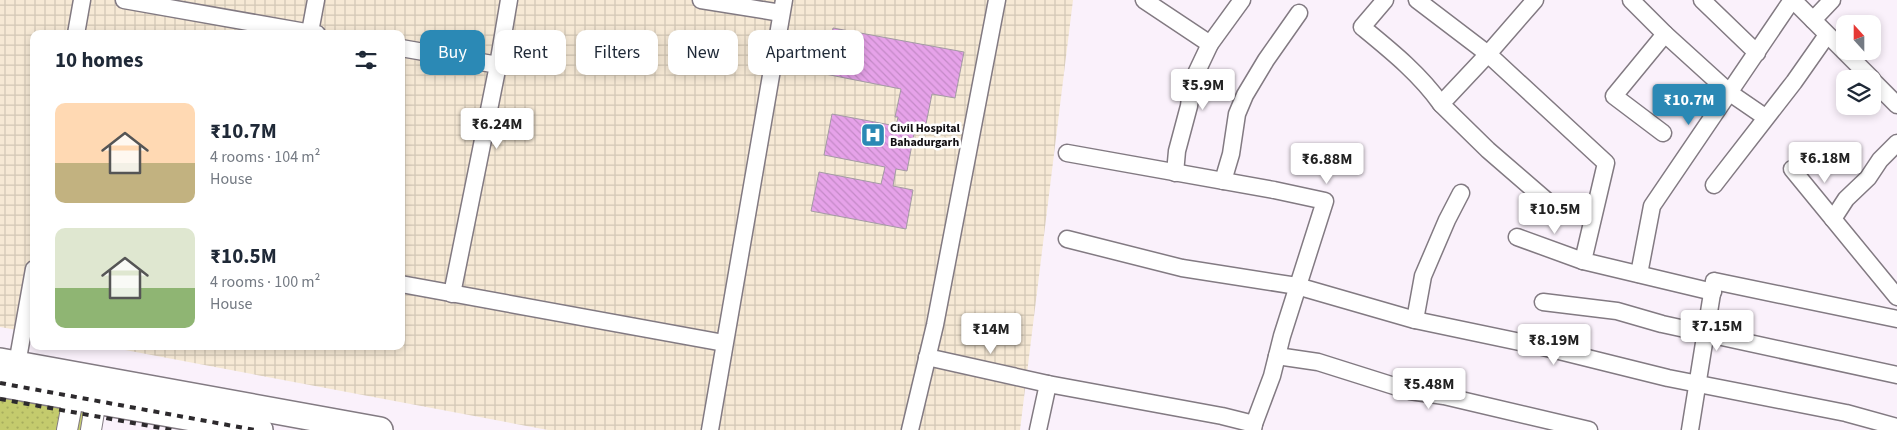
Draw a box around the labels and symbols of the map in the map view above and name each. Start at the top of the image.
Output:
north arrow [1836,15,1881,60]
pin: ₹5.9M [1168,68,1238,111]
pin: ₹10.7M [1648,84,1730,126]
pin: ₹6.24M [456,108,538,150]
place label: Civil Hospital Bahadurgarh [890,120,961,151]
hospital icon: Civil Hospital Bahadurgarh [860,122,886,148]
pin: ₹6.88M [1286,142,1368,185]
pin: ₹6.18M [1784,142,1866,184]
pin: ₹10.5M [1514,192,1596,235]
pin: ₹7.15M [1676,310,1758,352]
pin: ₹14M [961,312,1021,355]
pin: ₹8.19M [1513,324,1595,366]
pin: ₹5.48M [1388,368,1470,410]

